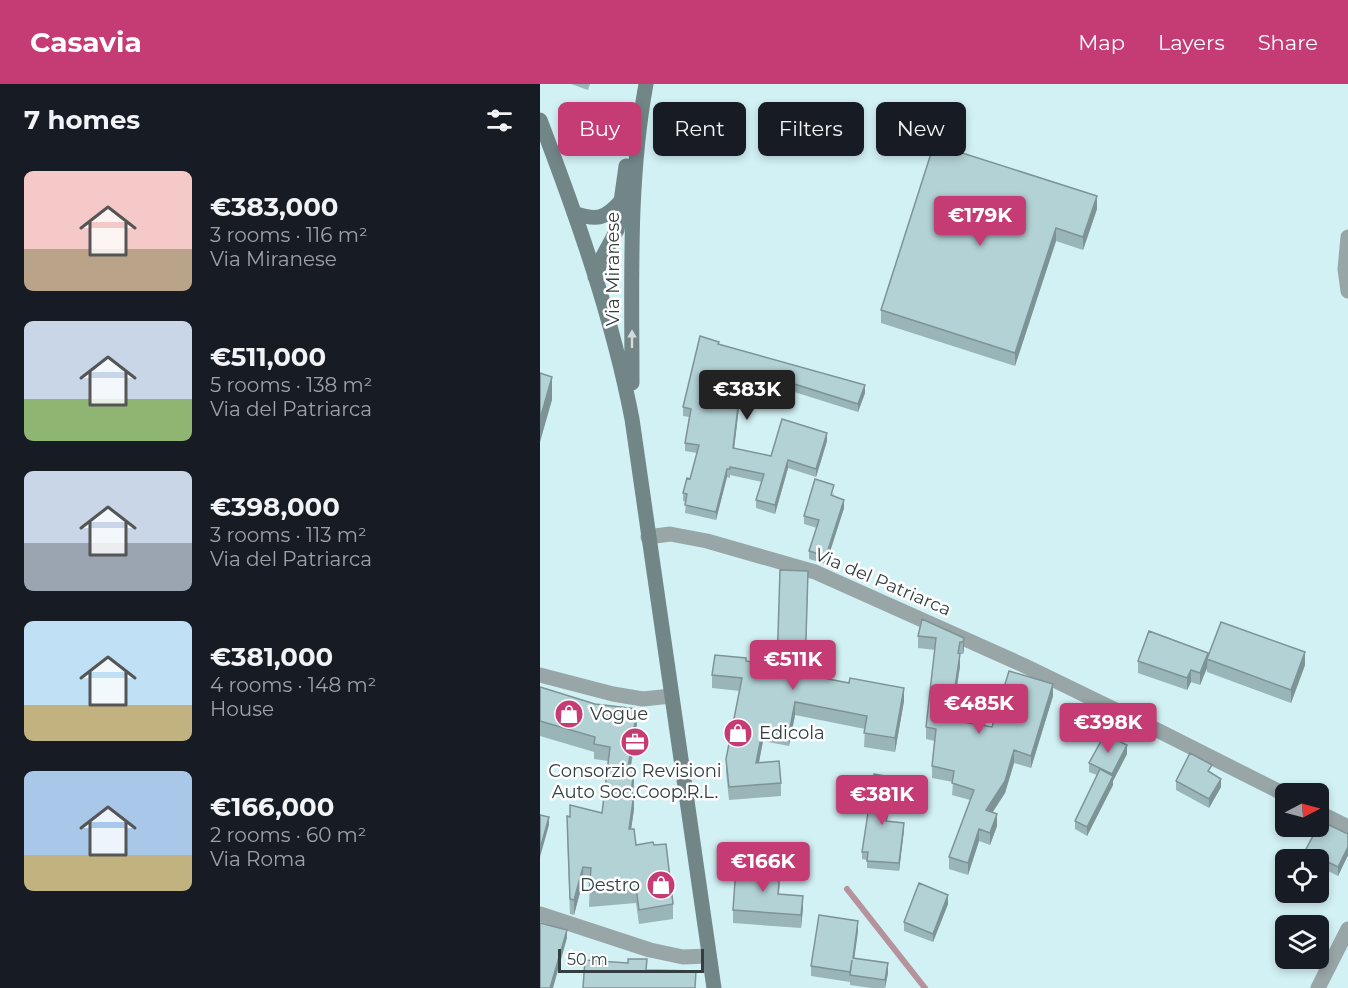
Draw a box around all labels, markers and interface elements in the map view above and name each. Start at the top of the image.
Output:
text: Casavia [30,25,142,59]
text: Map [1078,30,1125,55]
text: Layers [1158,30,1225,55]
text: Share [1258,30,1318,55]
chip: Buy [558,102,641,156]
chip: Rent [653,102,746,156]
chip: Filters [758,102,864,156]
chip: New [876,102,966,156]
text: 7 homes [24,104,140,136]
icon: filters [483,104,516,137]
text: €383,000 [210,191,338,223]
icon: home [72,195,144,267]
pin: €179K [938,196,1022,247]
text: €179K [948,203,1012,227]
street label: Via Miranese [602,212,624,326]
text: 3 rooms · 116 m² [210,223,368,247]
text: Via Miranese [210,247,337,271]
one-way arrow [627,330,637,349]
text: €511,000 [210,341,326,373]
icon: home [72,345,144,417]
pin: €383K [705,370,789,421]
text: 5 rooms · 138 m² [210,373,372,397]
text: €383K [713,377,781,401]
text: Via del Patriarca [210,397,372,421]
text: €398,000 [210,491,340,523]
icon: home [72,495,144,567]
text: 3 rooms · 113 m² [210,523,367,547]
street label: Via del Patriarca [812,543,954,621]
text: Via del Patriarca [210,547,372,571]
pin: €511K [751,640,835,691]
text: €381,000 [210,641,333,673]
icon: home [72,645,144,717]
text: €511K [764,647,822,671]
text: 4 rooms · 148 m² [210,673,376,697]
pin: €485K [937,684,1021,735]
text: €485K [944,691,1014,715]
text: House [210,697,274,721]
shop icon: Vogue [553,698,585,730]
place label: Vogue [590,703,648,725]
pin: €398K [1066,703,1150,754]
text: €398K [1074,710,1142,734]
shop icon: Edicola [722,717,754,749]
place label: Edicola [759,722,825,744]
office icon: Consorzio Revisioni Auto Soc.Coop.R.L. [619,726,651,758]
place label: Consorzio Revisioni Auto Soc.Coop.R.L. [548,760,722,803]
pin: €381K [840,775,924,826]
text: €381K [850,782,914,806]
north arrow [1275,783,1329,837]
map controls [1275,783,1329,969]
text: €166,000 [210,791,334,823]
icon: home [72,795,144,867]
text: 2 rooms · 60 m² [210,823,366,847]
pin: €166K [721,842,805,893]
text: Via Roma [210,847,306,871]
text: €166K [731,849,795,873]
button: locate [1275,849,1329,903]
shop icon: Destro [645,869,677,901]
place label: Destro [580,874,640,896]
button: layers [1275,915,1329,969]
scale bar [558,946,704,974]
text: 50 m [567,950,608,969]

